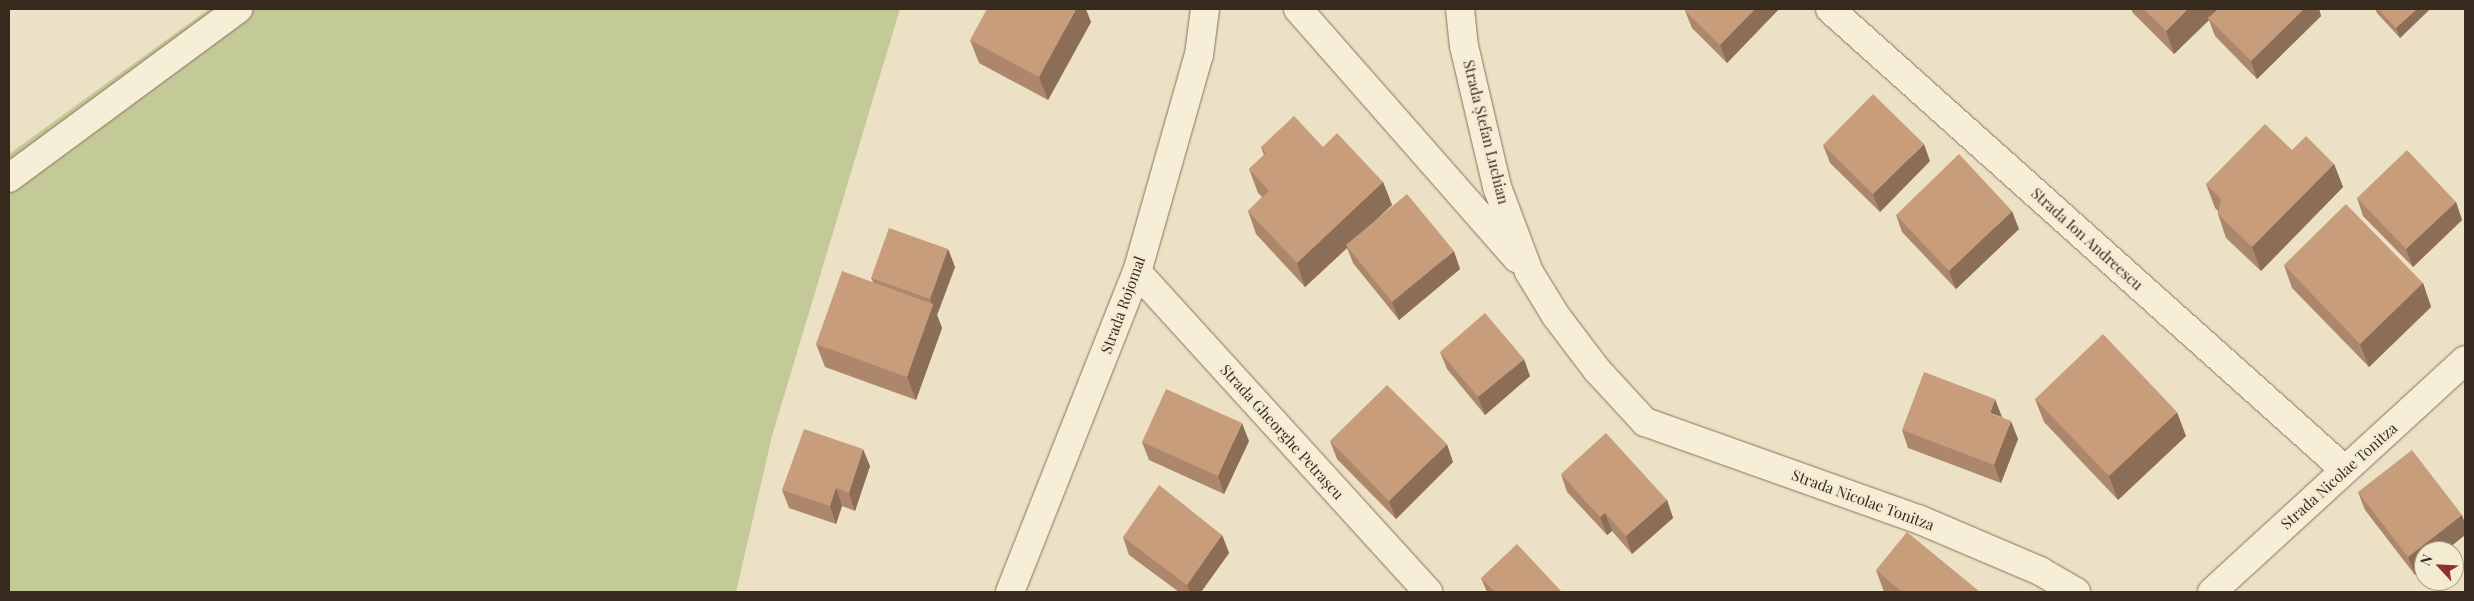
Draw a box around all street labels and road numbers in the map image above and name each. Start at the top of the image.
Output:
street label: Strada Ștefan Luchian [1459,58,1513,206]
street label: Strada Ion Andreescu [2027,184,2147,294]
street label: Strada Rojomal [1097,254,1149,356]
street label: Strada Gheorghe Petrașcu [1217,361,1347,503]
street label: Strada Nicolae Tonitza [2277,419,2401,533]
street label: Strada Nicolae Tonitza [1789,466,1937,534]

